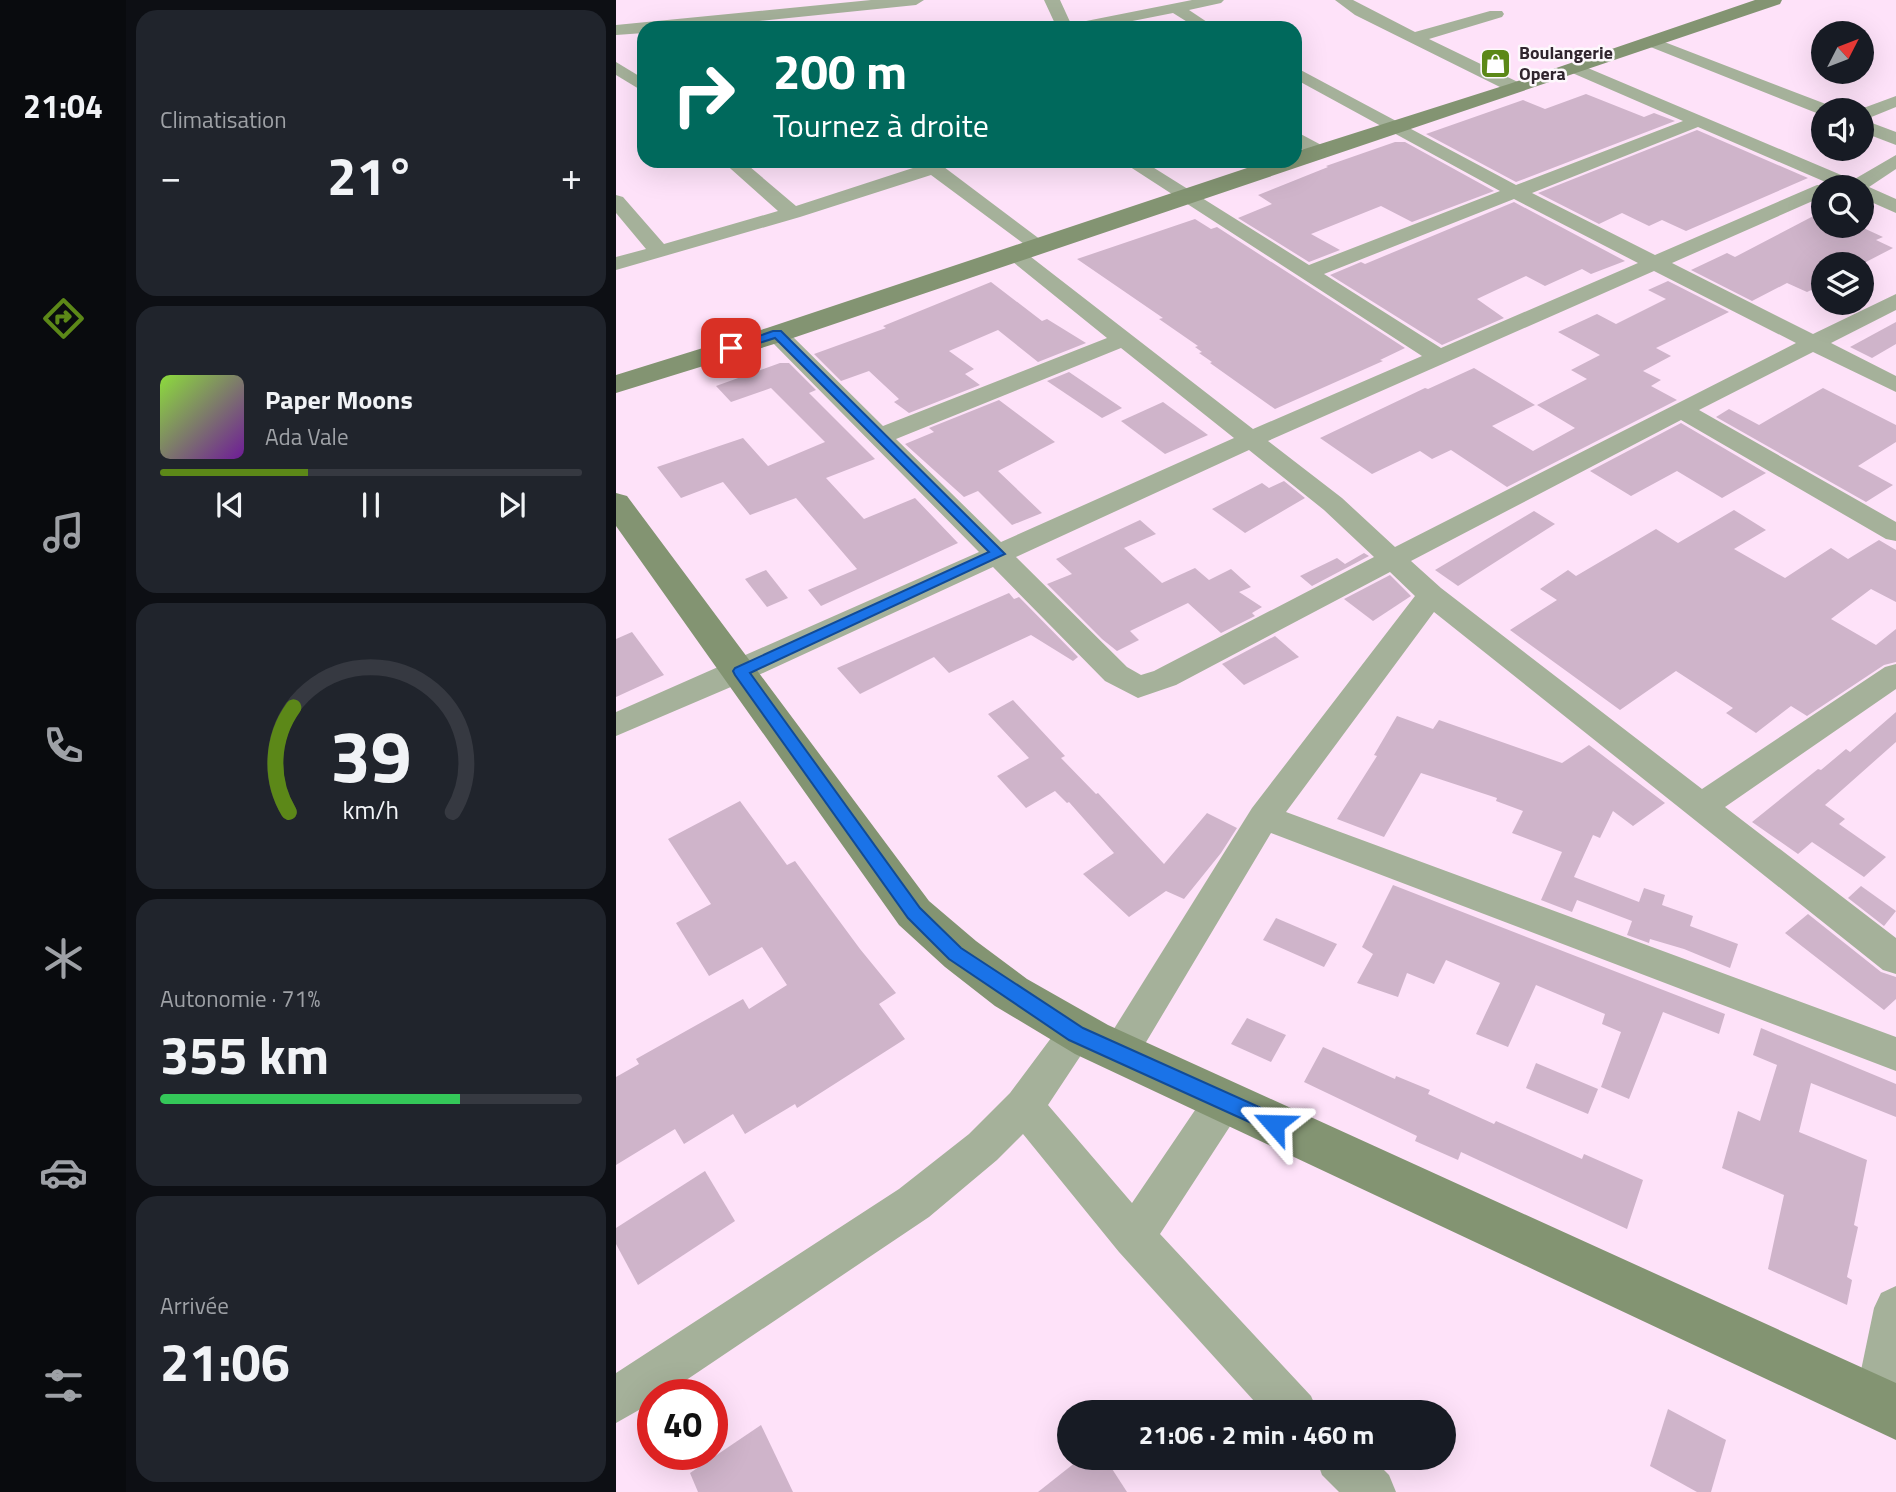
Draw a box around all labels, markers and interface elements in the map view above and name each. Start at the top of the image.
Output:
north arrow [1811,21,1874,84]
map controls [1811,21,1874,315]
text: 200 m [773,33,907,108]
place label: Boulangerie Opera [1519,39,1613,87]
shop icon: Boulangerie Opera [1479,46,1513,80]
icon: right [658,49,749,140]
text: 21:04 [23,82,103,130]
button: sound [1811,98,1874,161]
text: Tournez à droite [773,101,989,149]
text: Climatisation [160,102,287,137]
text: 21° [327,136,415,215]
text: − [160,147,181,205]
text: + [561,147,582,205]
button: search [1811,175,1874,238]
button: layers [1811,252,1874,315]
icon: directions [39,294,88,343]
pin [701,318,761,378]
icon: arrive [712,329,750,367]
text: Paper Moons [265,380,413,419]
text: Ada Vale [265,419,349,454]
icon: previous [211,486,249,524]
icon: pause [352,486,390,524]
icon: next [493,486,531,524]
icon: music [39,508,88,557]
text: 39 [330,700,412,810]
icon: phone [39,721,88,770]
text: km/h [343,791,399,829]
icon: climate [39,934,88,983]
text: Autonomie · 71% [160,981,320,1016]
text: 355 km [160,1015,329,1094]
position arrow [1237,1087,1311,1161]
icon: car [39,1148,88,1197]
text: Arrivée [160,1288,229,1323]
text: 21:06 [160,1322,290,1401]
icon: filters [39,1361,88,1410]
speed limit sign: 40 [637,1379,728,1470]
text: 21:06 · 2 min · 460 m [1139,1415,1374,1454]

